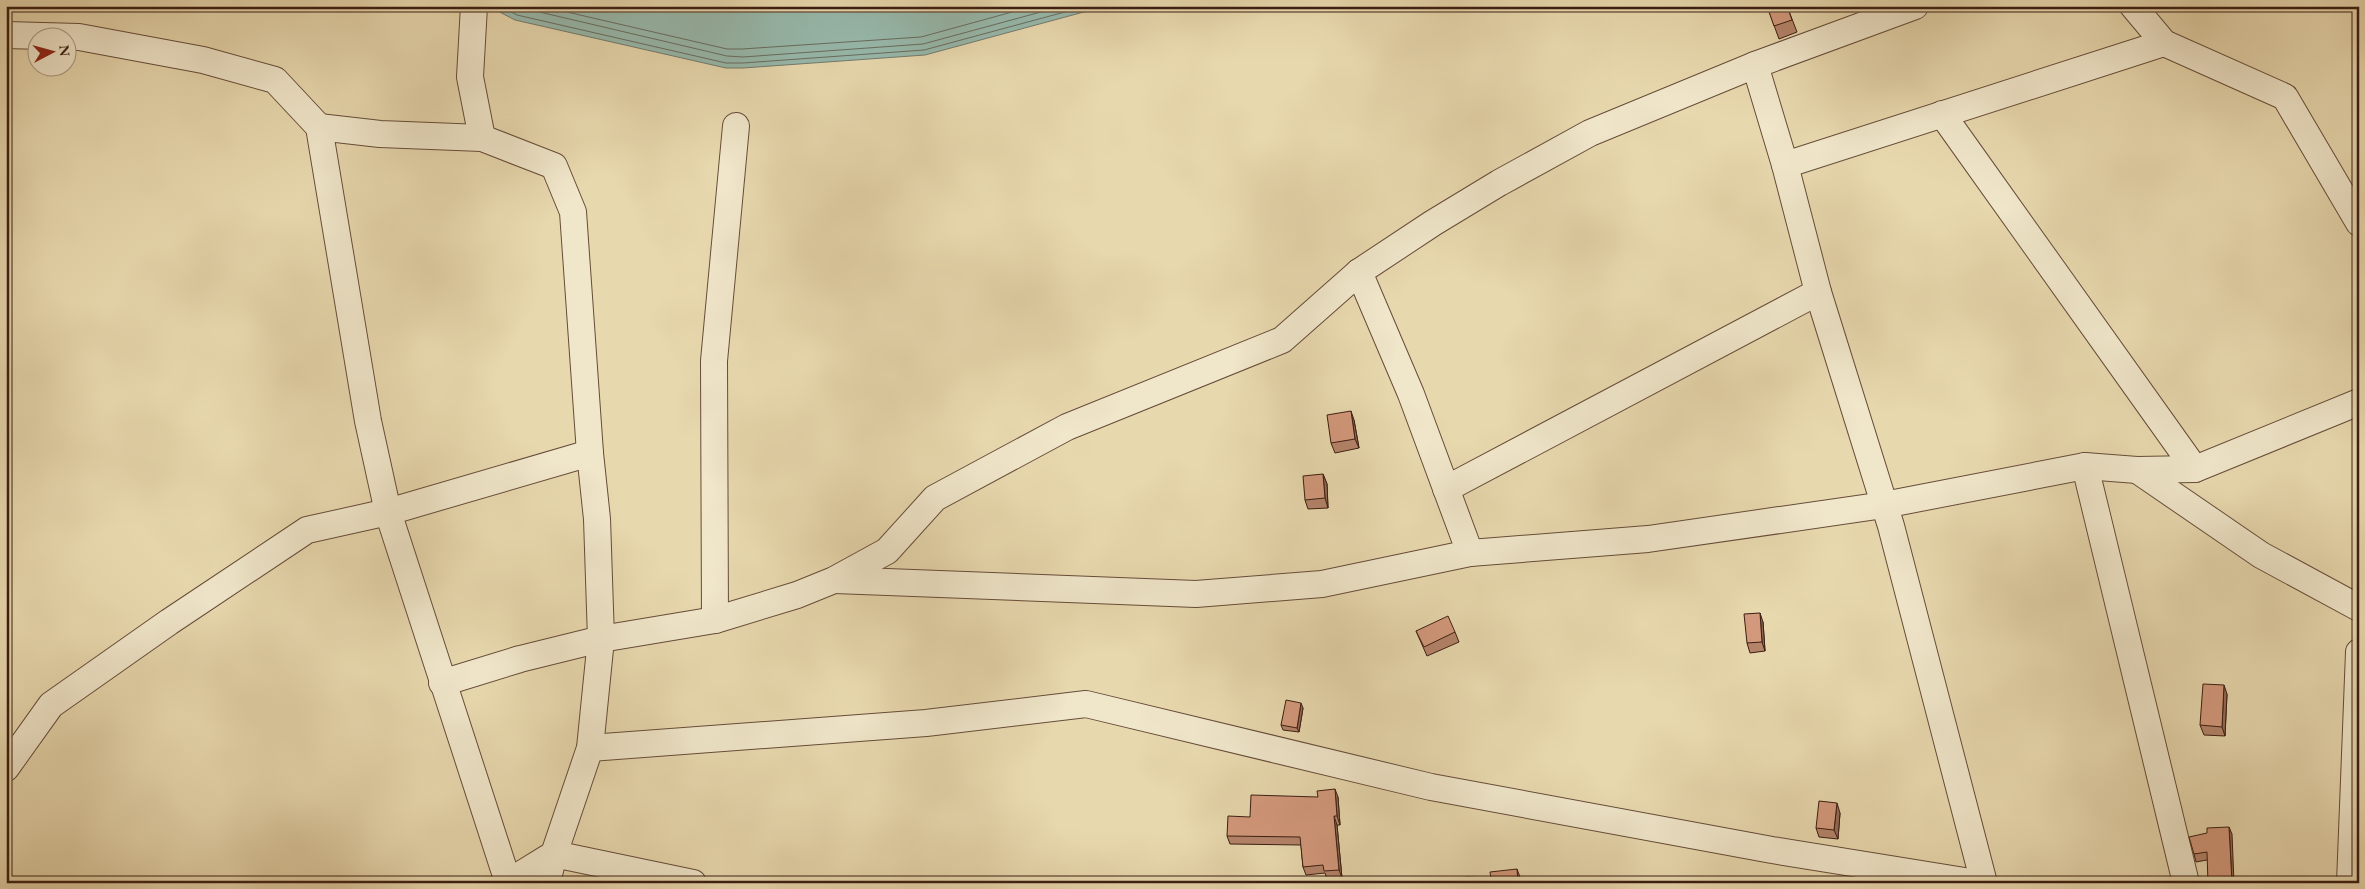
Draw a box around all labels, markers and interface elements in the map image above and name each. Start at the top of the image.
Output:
north arrow [28,28,78,78]
text: N [55,44,75,58]

